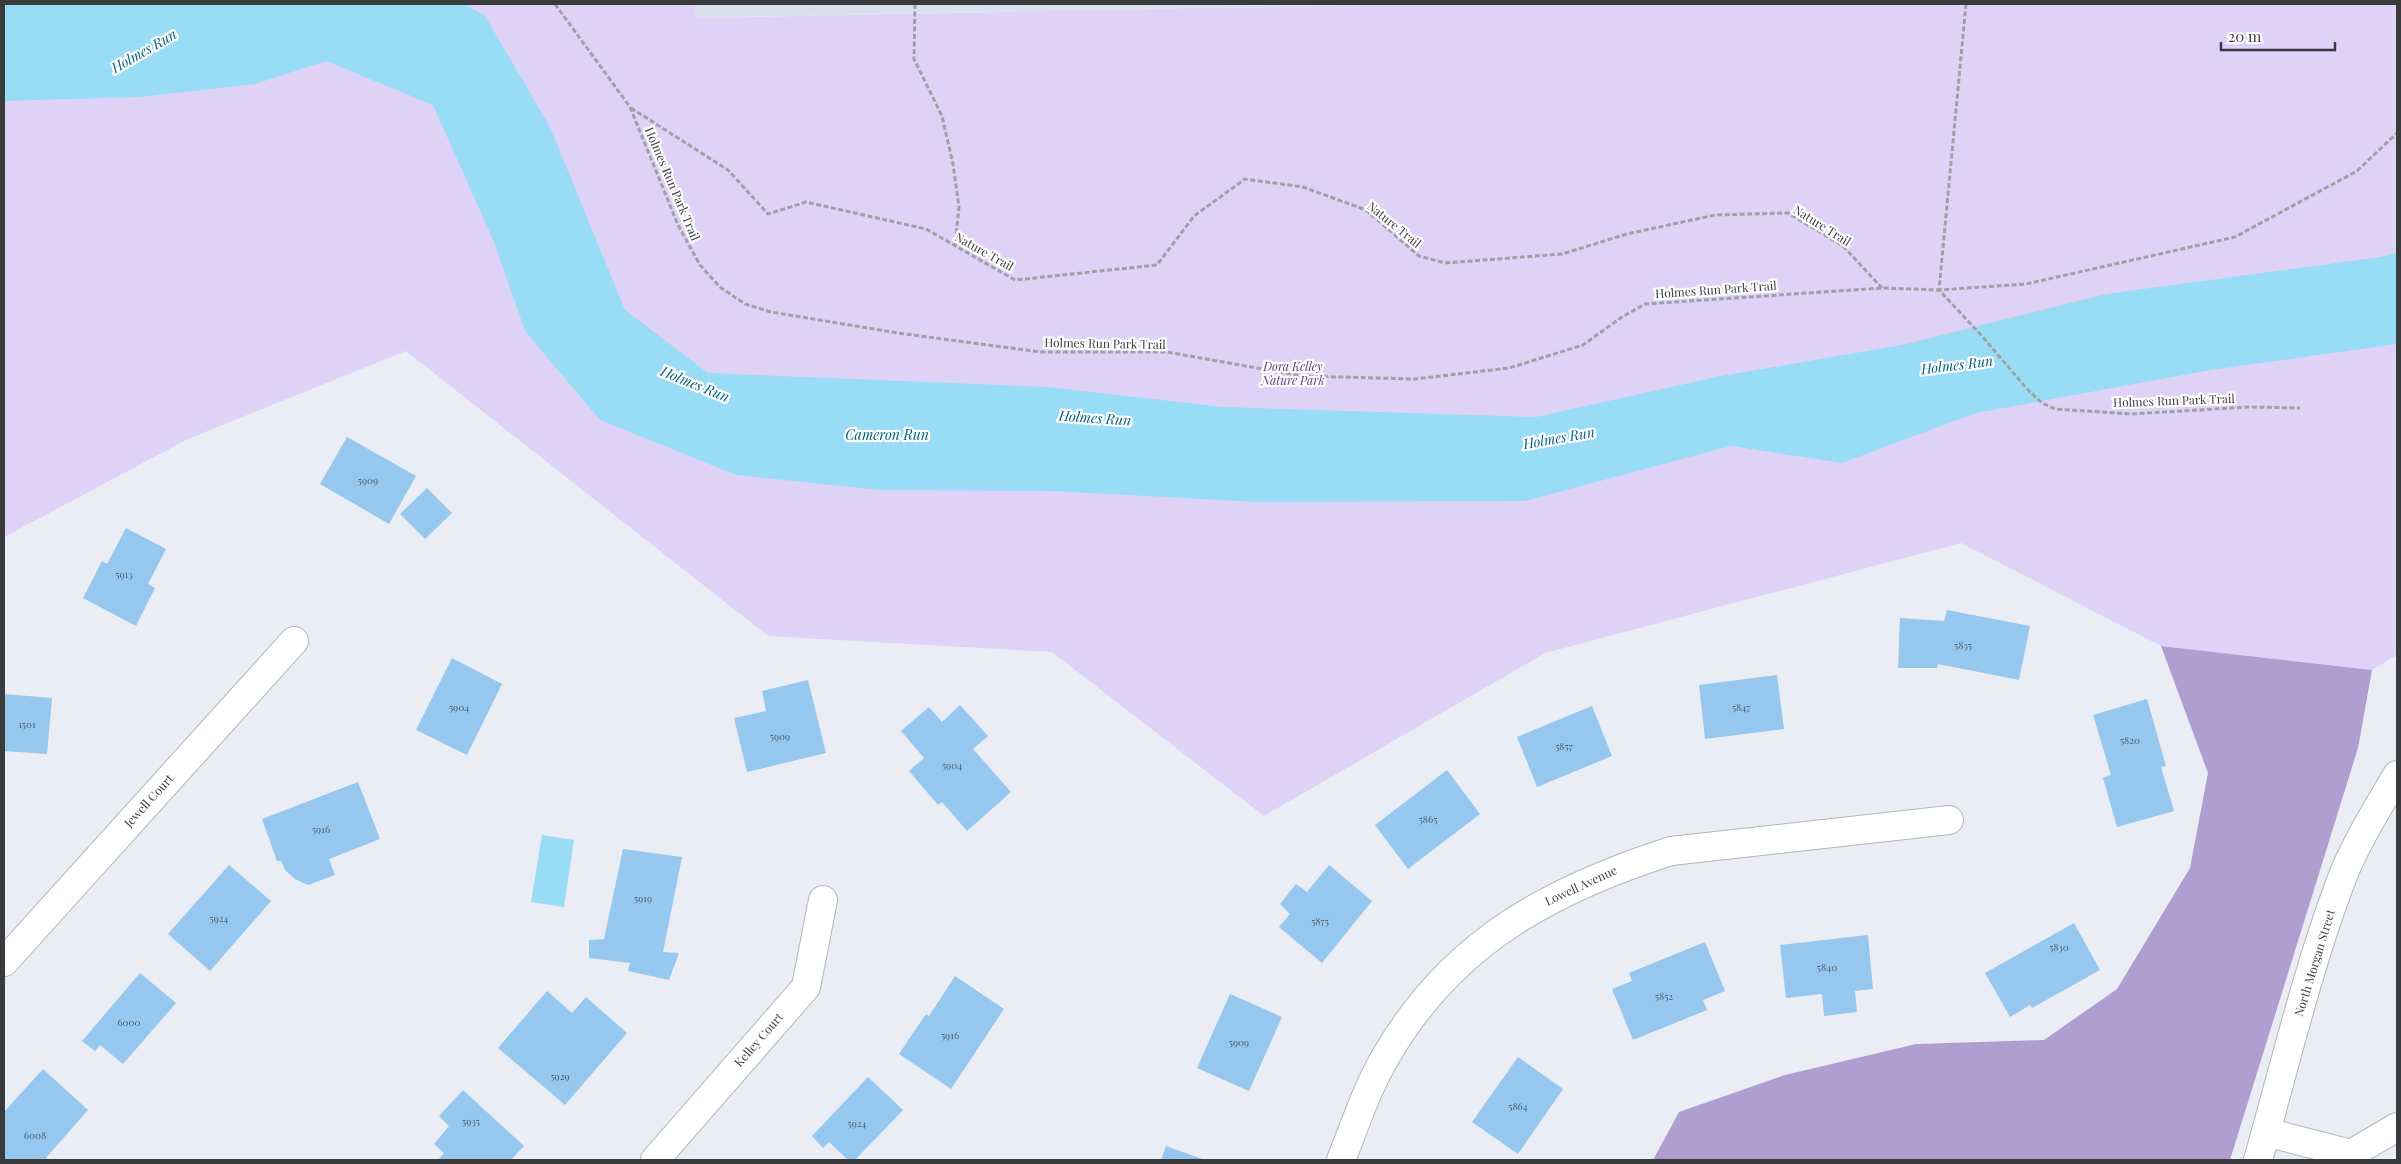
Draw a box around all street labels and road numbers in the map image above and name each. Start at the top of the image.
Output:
street label: Holmes Run Park Trail [642,125,704,243]
street label: Nature Trail [1364,198,1425,251]
street label: Nature Trail [1791,201,1855,249]
street label: Nature Trail [952,228,1017,274]
street label: Holmes Run Park Trail [1655,277,1778,301]
street label: Holmes Run Park Trail [1044,334,1167,352]
street label: Holmes Run Park Trail [2113,390,2236,410]
street label: Jewell Court [120,770,177,831]
street label: Lowell Avenue [1542,861,1619,909]
street label: North Morgan Street [2290,906,2338,1018]
street label: Kelley Court [730,1008,787,1070]

